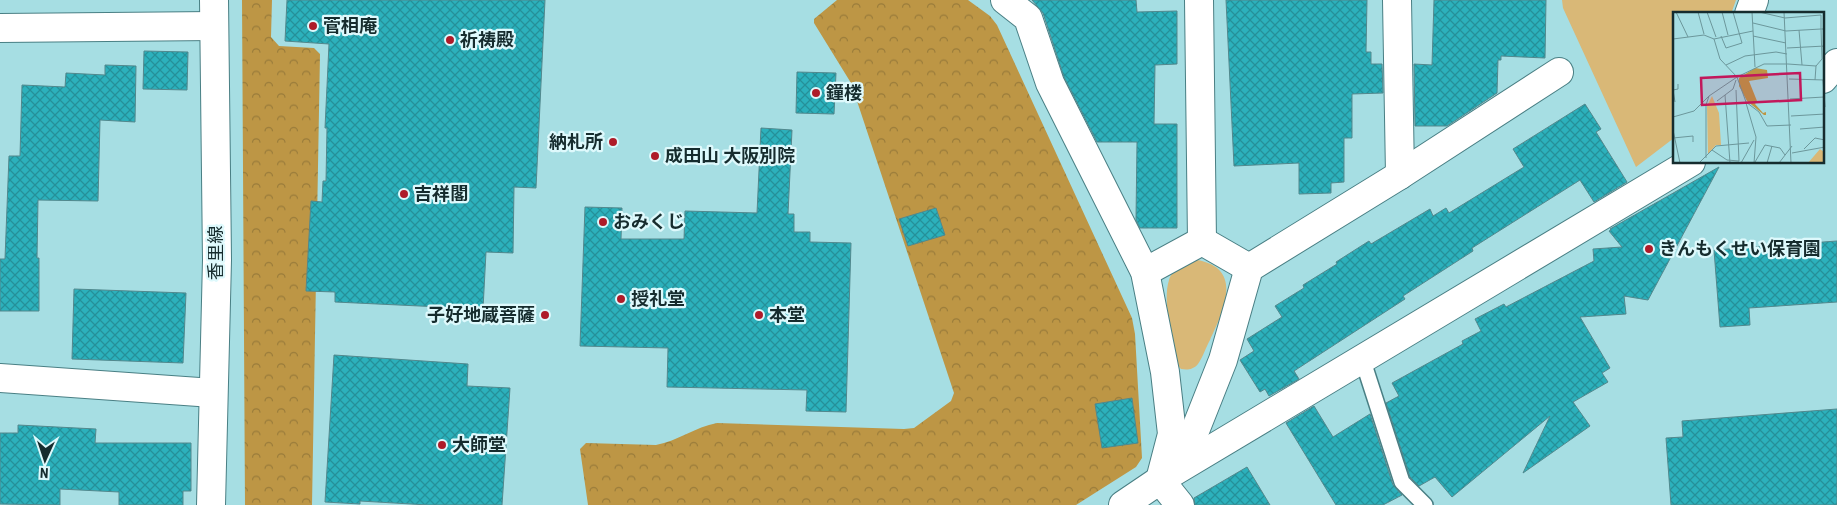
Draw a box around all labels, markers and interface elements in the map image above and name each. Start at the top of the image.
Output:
inset map [1673,12,1824,164]
place label: 菅相庵 [323,15,377,36]
marker: 菅相庵 [307,20,319,32]
place label: 祈祷殿 [460,29,514,50]
marker: 祈祷殿 [444,34,456,46]
place label: 鐘楼 [825,82,862,103]
marker: 鐘楼 [810,87,822,99]
place label: 納札所 [549,131,603,152]
marker: 納札所 [607,136,619,148]
place label: 成田山 大阪別院 [665,145,795,166]
marker: 成田山 大阪別院 [649,150,661,162]
place label: 吉祥閣 [414,183,468,204]
marker: 吉祥閣 [398,188,410,200]
place label: おみくじ [613,211,685,232]
marker: おみくじ [597,216,609,228]
street label: 香里線 [205,226,226,280]
place label: きんもくせい保育園 [1659,238,1821,259]
marker: きんもくせい保育園 [1643,243,1655,255]
place label: 授礼堂 [631,288,685,309]
marker: 授礼堂 [615,293,627,305]
place label: 子好地蔵菩薩 [427,304,535,325]
place label: 本堂 [769,304,805,325]
marker: 子好地蔵菩薩 [539,309,551,321]
marker: 本堂 [753,309,765,321]
place label: 大師堂 [452,434,506,455]
north arrow [20,435,70,485]
marker: 大師堂 [436,439,448,451]
text: N [40,465,49,481]

